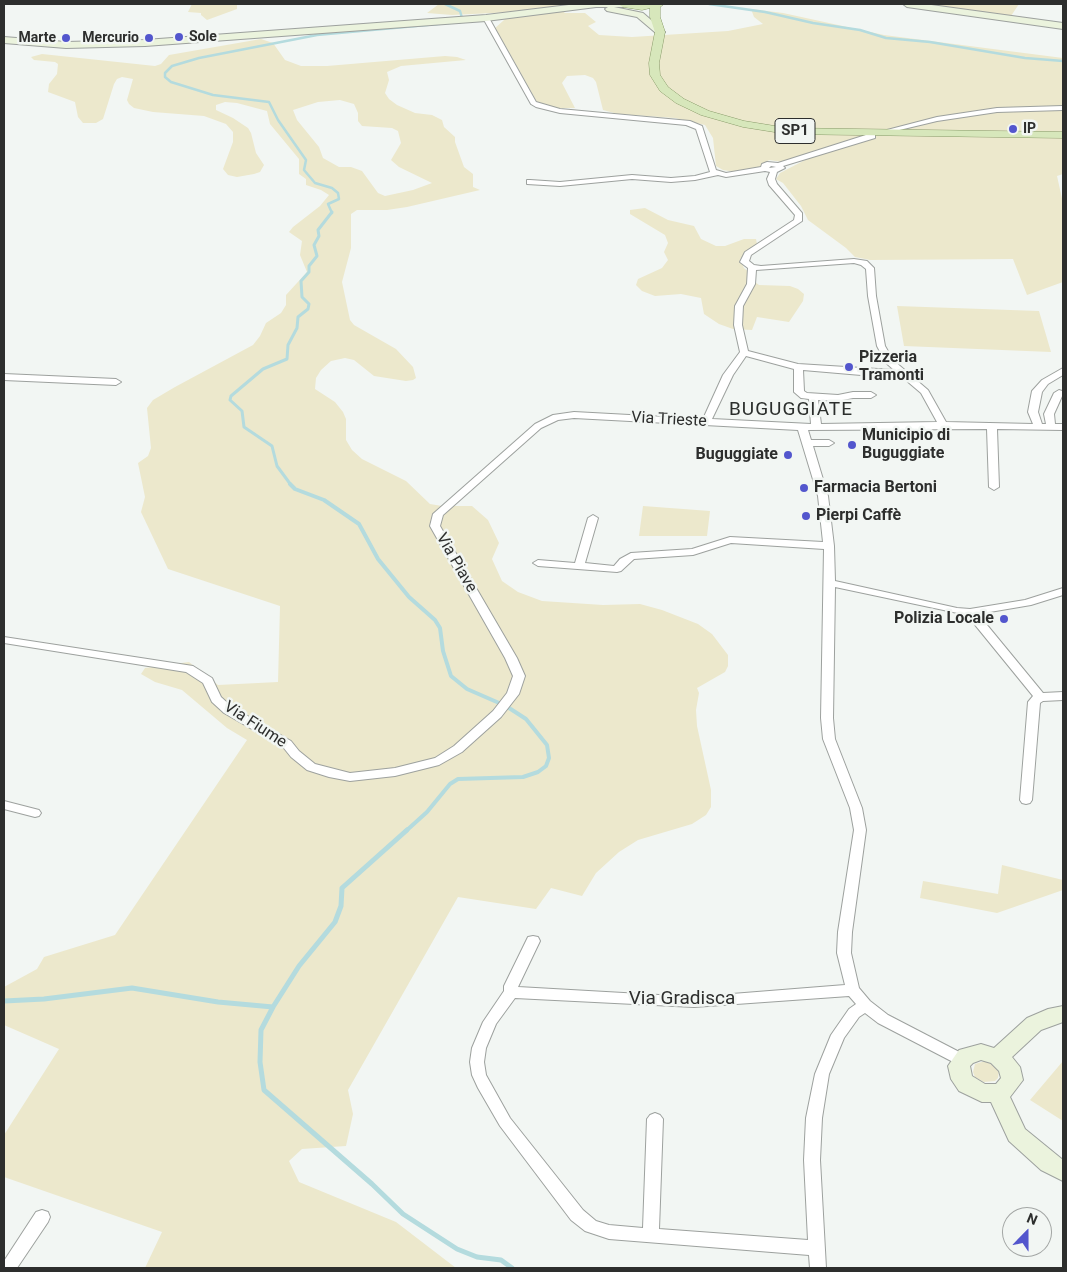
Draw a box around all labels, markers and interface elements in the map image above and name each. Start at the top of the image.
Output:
place label: Sole [189,29,217,45]
place label: Marte [18,30,56,46]
place label: Mercurio [82,30,139,46]
marker: Sole [173,31,185,43]
marker: Marte [60,32,72,44]
marker: Mercurio [143,32,155,44]
road number: SP1 [775,118,815,144]
place label: IP [1023,121,1036,137]
marker: IP [1007,123,1019,135]
place label: Pizzeria Tramonti [859,348,924,386]
marker: Pizzeria Tramonti [843,361,855,373]
district label: BUGUGGIATE [728,399,854,421]
street label: Via Trieste [631,408,707,432]
place label: Municipio di Buguggiate [862,426,950,464]
marker: Municipio di Buguggiate [846,439,858,451]
place label: Buguggiate [696,445,778,465]
marker: Buguggiate [782,449,794,461]
place label: Farmacia Bertoni [814,478,937,498]
marker: Farmacia Bertoni [798,482,810,494]
place label: Pierpi Caffè [816,506,901,526]
marker: Pierpi Caffè [800,510,812,522]
street label: Via Piave [431,530,481,596]
place label: Polizia Locale [894,609,994,629]
marker: Polizia Locale [998,613,1010,625]
street label: Via Fiume [220,698,290,752]
street label: Via Gradisca [629,988,735,1010]
north arrow [1002,1207,1052,1257]
text: N [1025,1210,1040,1228]

